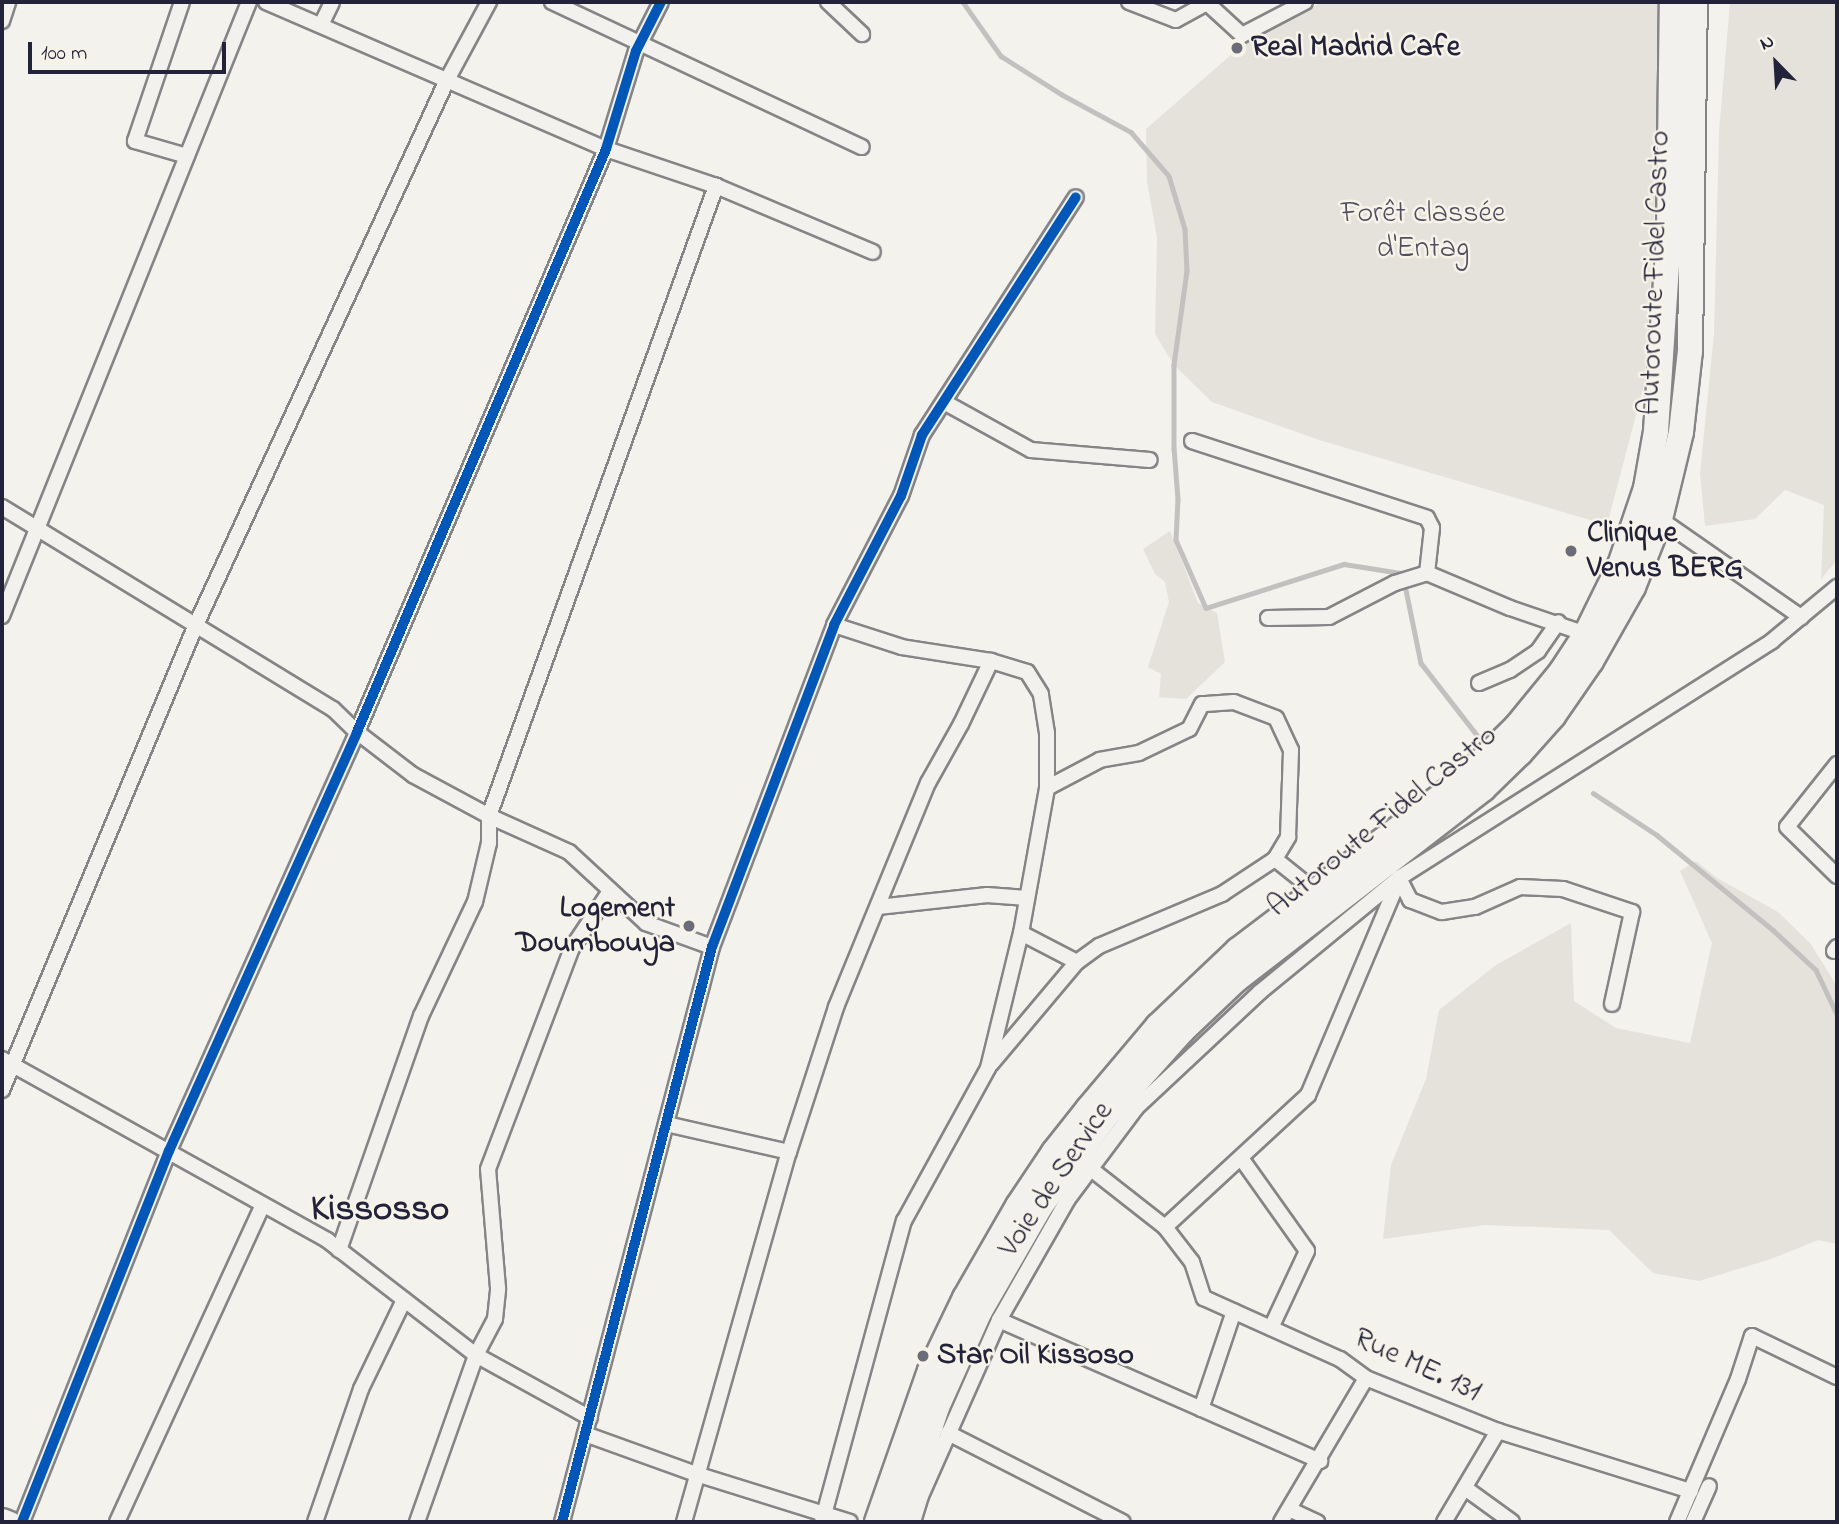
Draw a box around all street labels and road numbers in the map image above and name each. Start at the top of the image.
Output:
street label: Autoroute Fidel Castro [1633,130,1679,416]
street label: Autoroute Fidel Castro [1261,718,1505,926]
street label: Voie de Service [992,1095,1122,1265]
street label: Rue ME. 131 [1348,1321,1486,1411]

